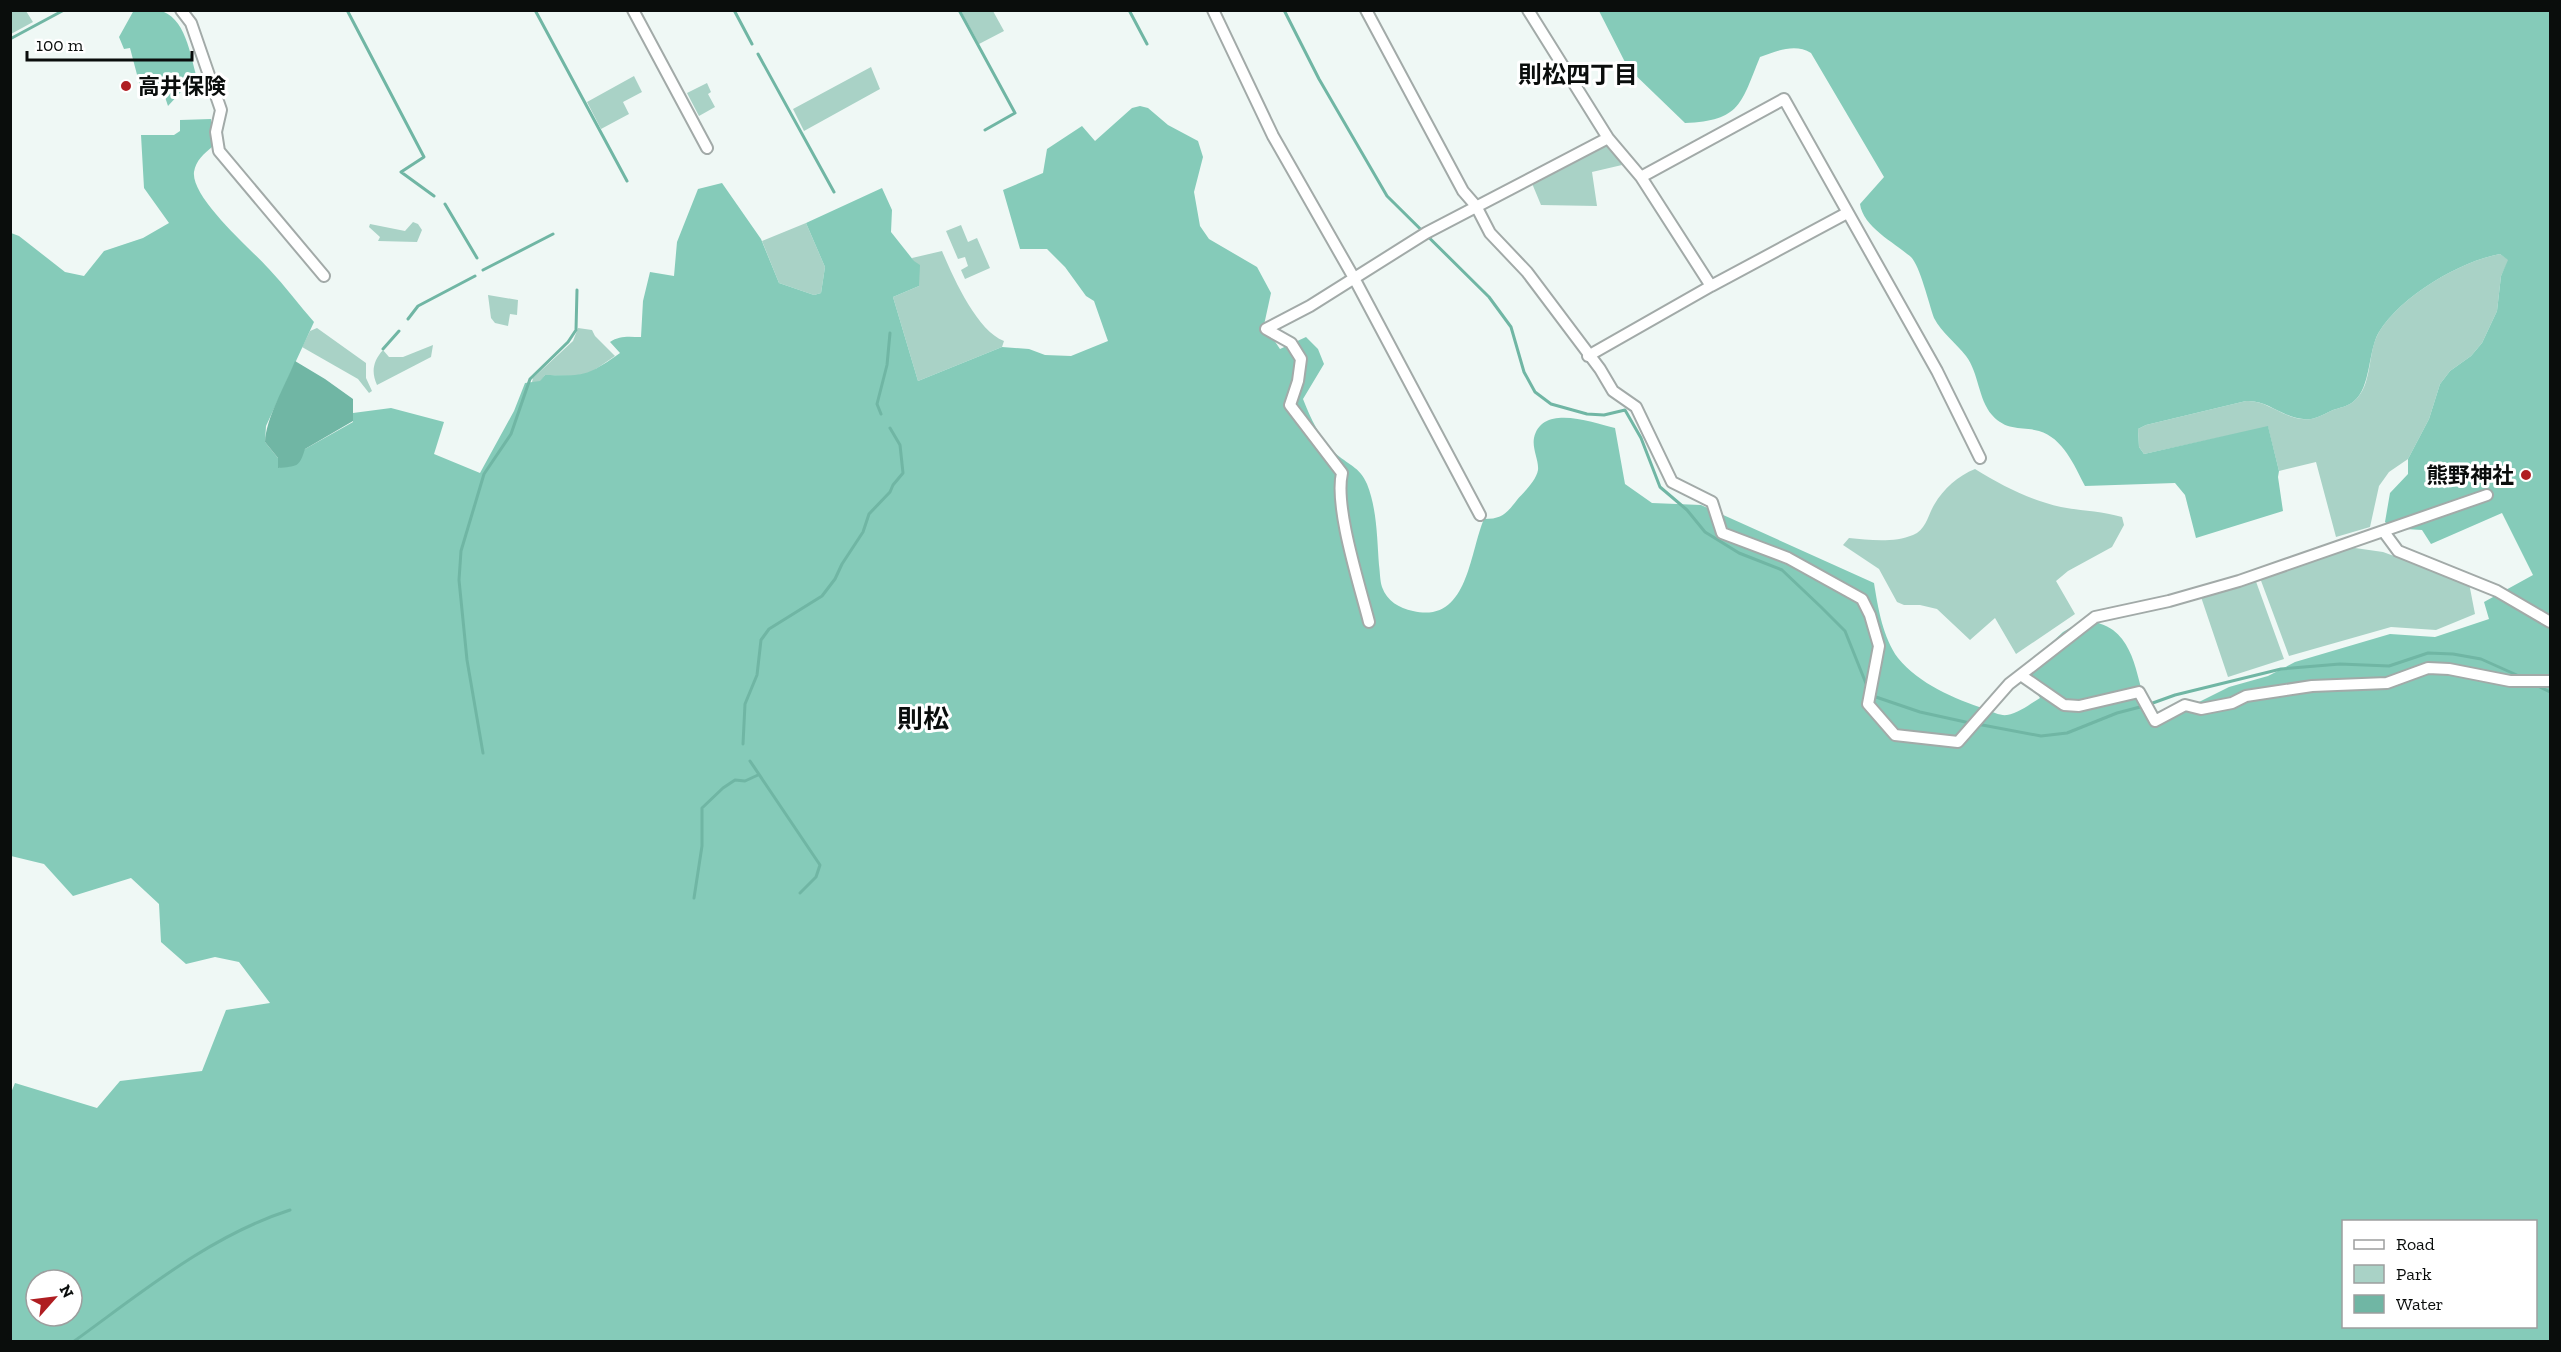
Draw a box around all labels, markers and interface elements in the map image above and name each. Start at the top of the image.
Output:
scale bar [27,24,192,62]
text: 100 m [36,34,84,56]
district label: 則松四丁目 [1518,60,1638,89]
place label: 高井保険 [138,73,226,100]
marker: 高井保険 [119,79,133,93]
place label: 熊野神社 [2426,462,2514,489]
marker: 熊野神社 [2519,468,2533,482]
district label: 則松 [897,703,949,735]
legend [2342,1220,2537,1328]
text: Road [2396,1233,2435,1255]
text: Park [2396,1263,2432,1285]
north arrow [24,1268,84,1328]
text: N [56,1281,78,1301]
text: Water [2396,1293,2443,1315]

